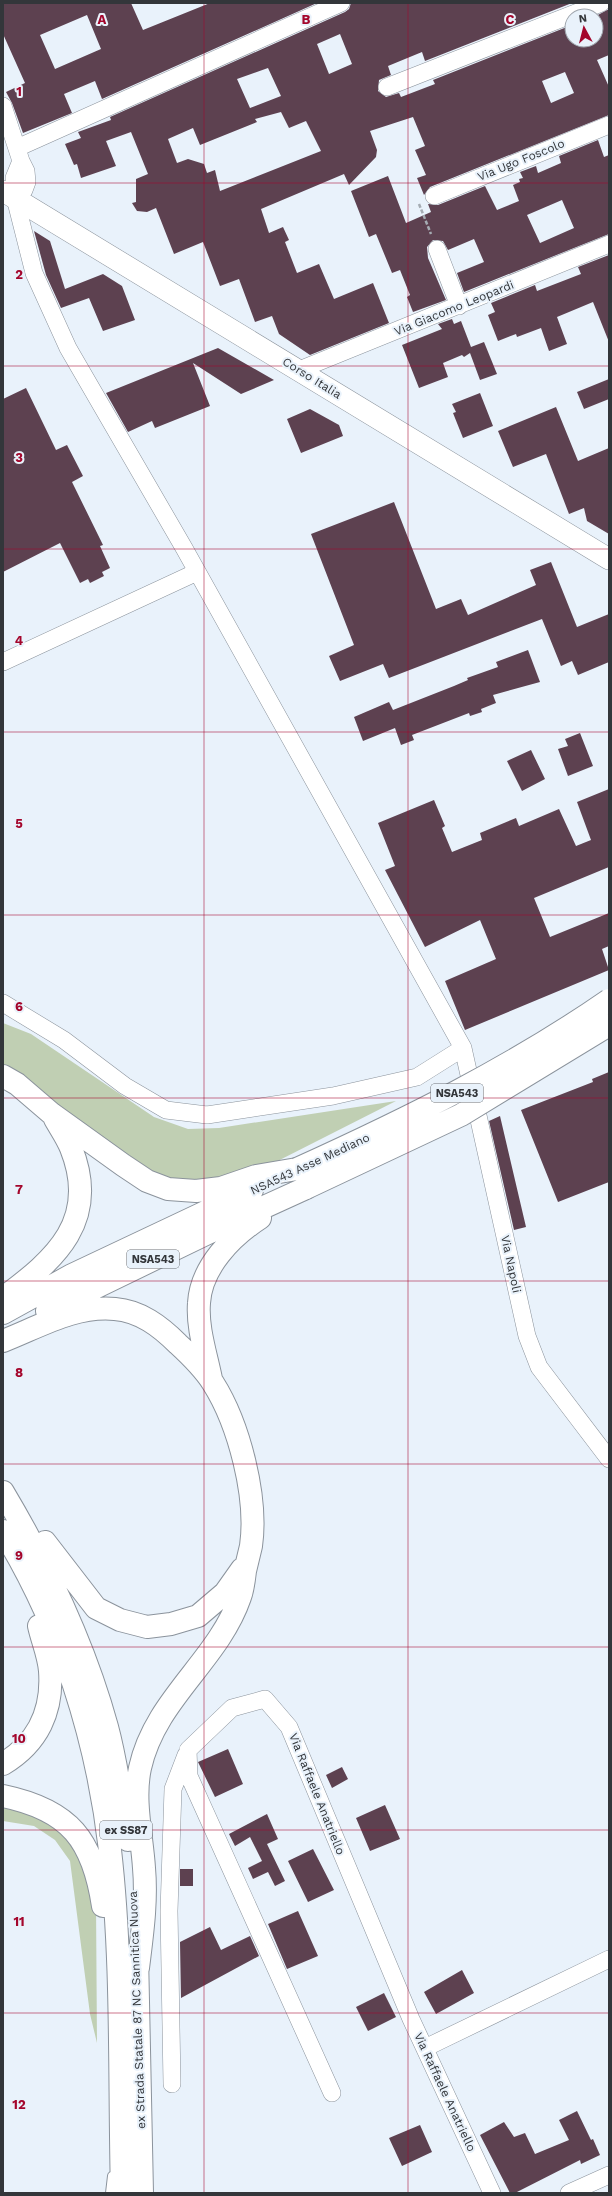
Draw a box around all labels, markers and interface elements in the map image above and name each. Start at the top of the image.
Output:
north arrow [564,8,604,48]
text: A [98,12,107,27]
text: B [302,12,311,27]
text: C [506,12,515,27]
text: N [578,12,588,26]
text: 1 [16,84,22,99]
street label: Via Ugo Foscolo [475,136,567,184]
text: 2 [15,267,23,282]
street label: Via Giacomo Leopardi [392,278,516,338]
street label: Corso Italia [280,354,344,402]
text: 3 [15,450,23,465]
text: 4 [15,633,24,648]
text: 5 [15,816,23,831]
text: 6 [15,999,23,1014]
road number: NSA543 [431,1084,483,1102]
street label: NSA543 Asse Mediano [248,1130,372,1198]
text: 7 [15,1182,23,1197]
street label: Via Napoli [498,1234,524,1294]
road number: NSA543 [127,1250,179,1268]
text: 8 [15,1365,23,1380]
text: 9 [15,1548,23,1563]
text: 10 [12,1731,26,1746]
street label: Via Raffaele Anatriello [286,1731,348,1857]
road number: ex SS87 [100,1821,152,1839]
street label: ex Strada Statale 87 NC Sannitica Nuova [126,1891,148,2129]
text: 11 [13,1914,25,1929]
street label: Via Raffaele Anatriello [411,2030,479,2154]
text: 12 [12,2097,26,2112]

